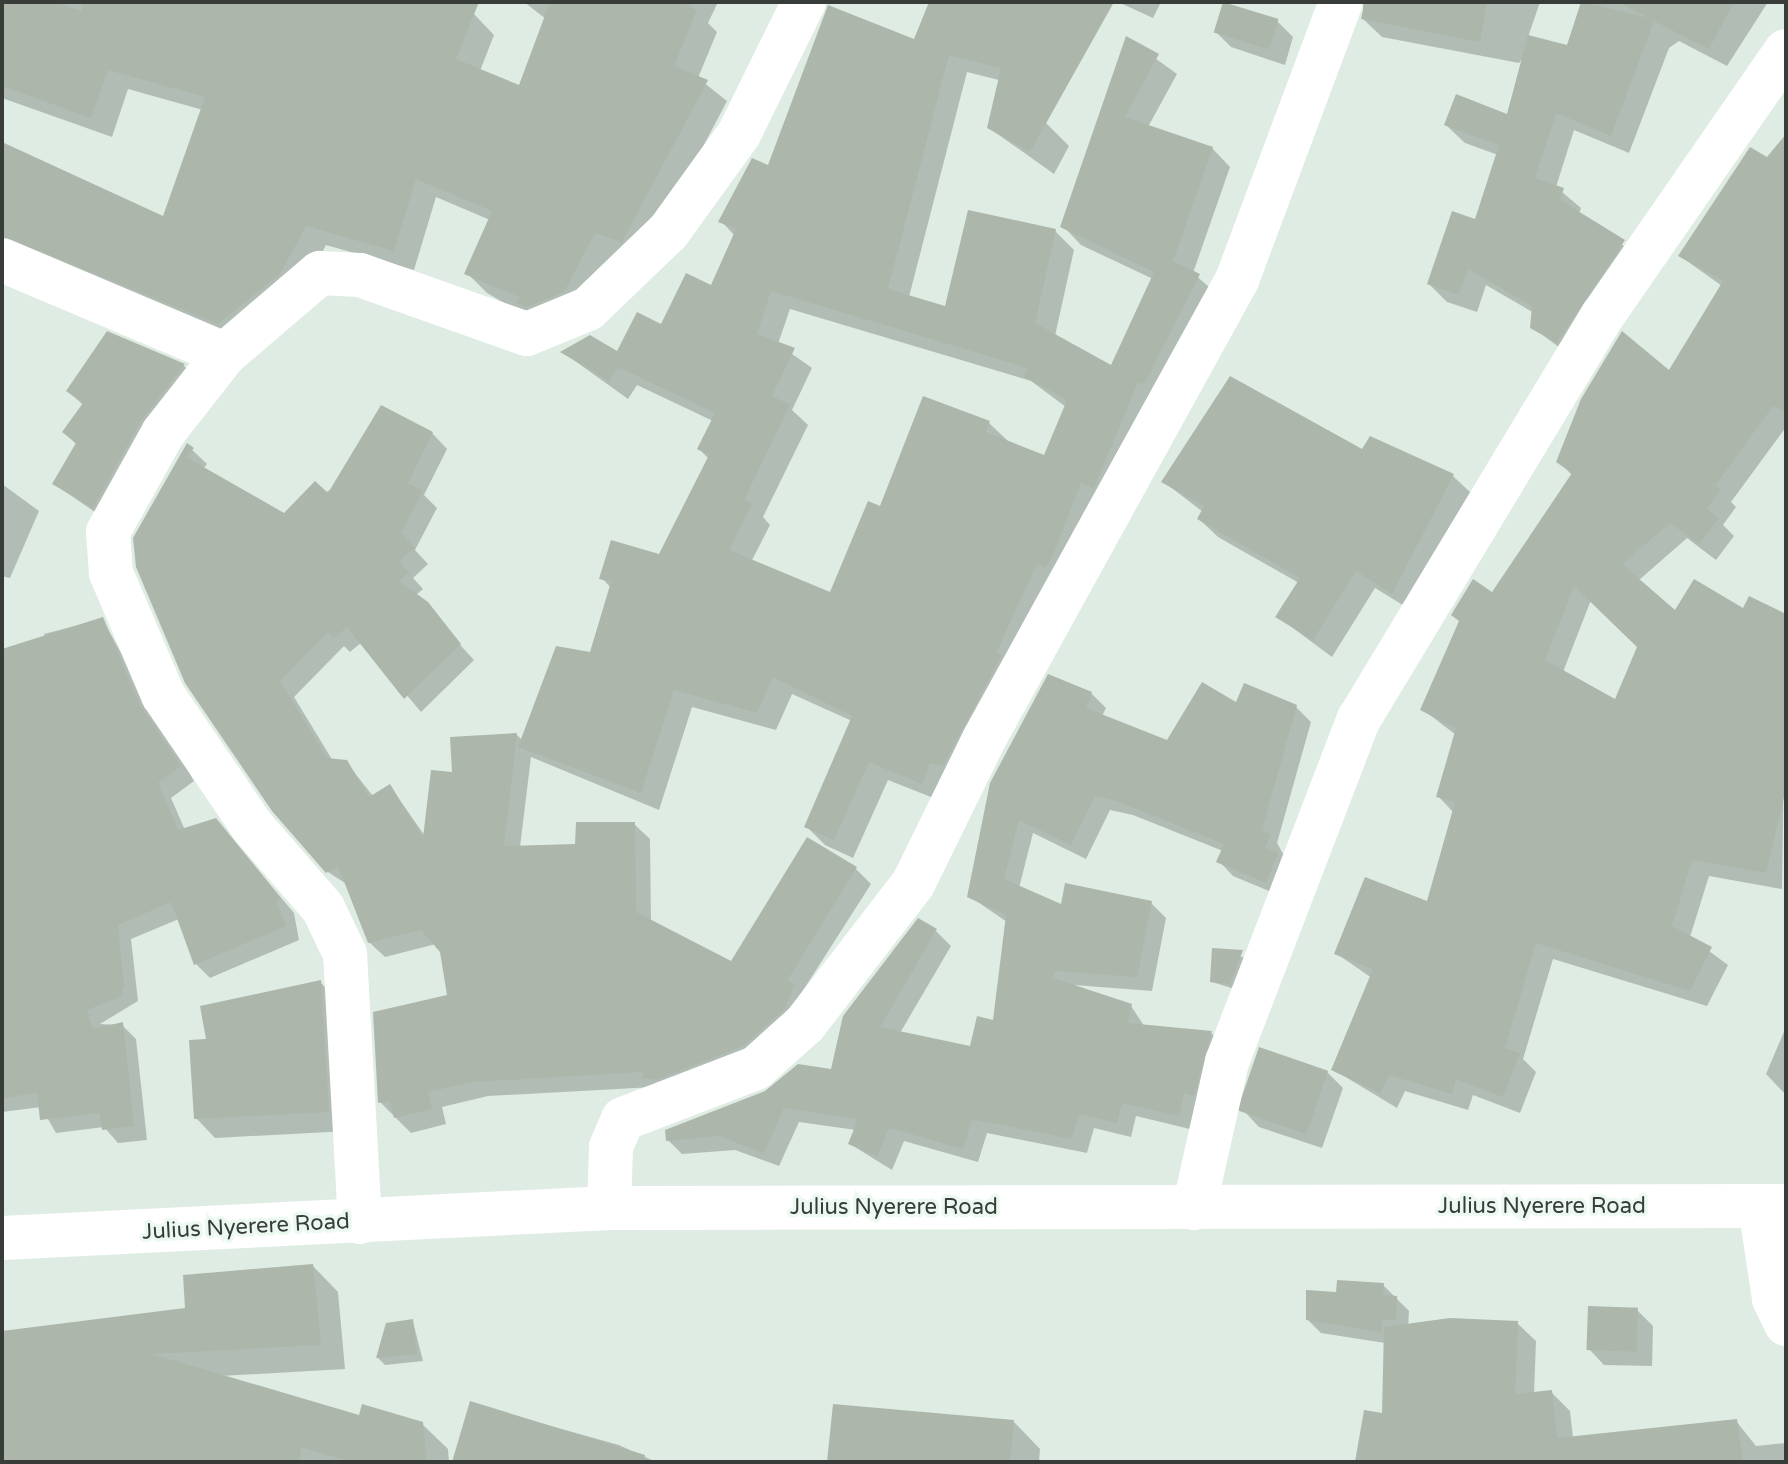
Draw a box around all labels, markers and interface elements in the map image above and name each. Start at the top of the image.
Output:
street label: Julius Nyerere Road [1438,1194,1646,1220]
street label: Julius Nyerere Road [790,1195,998,1221]
street label: Julius Nyerere Road [141,1208,351,1246]

